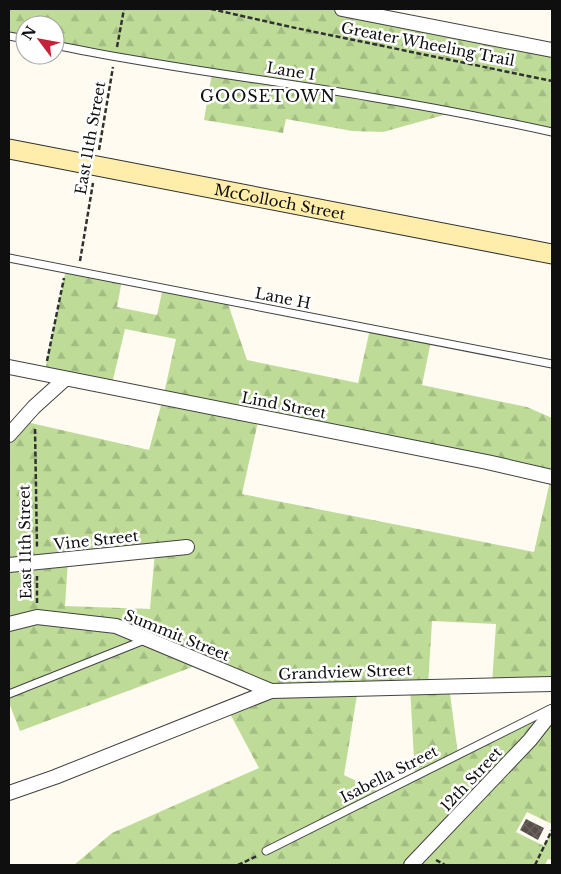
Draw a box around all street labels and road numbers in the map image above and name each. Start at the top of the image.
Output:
street label: Greater Wheeling Trail [340,18,517,70]
street label: Lane I [265,58,317,84]
street label: East 11th Street [71,80,109,196]
street label: McColloch Street [213,179,348,223]
street label: Lane H [254,283,313,313]
street label: Lind Street [240,387,328,423]
street label: East 11th Street [14,484,36,600]
street label: Vine Street [52,526,140,554]
street label: Summit Street [121,605,233,665]
street label: Grandview Street [278,660,412,684]
street label: Isabella Street [337,741,441,807]
street label: 12th Street [436,743,506,815]

